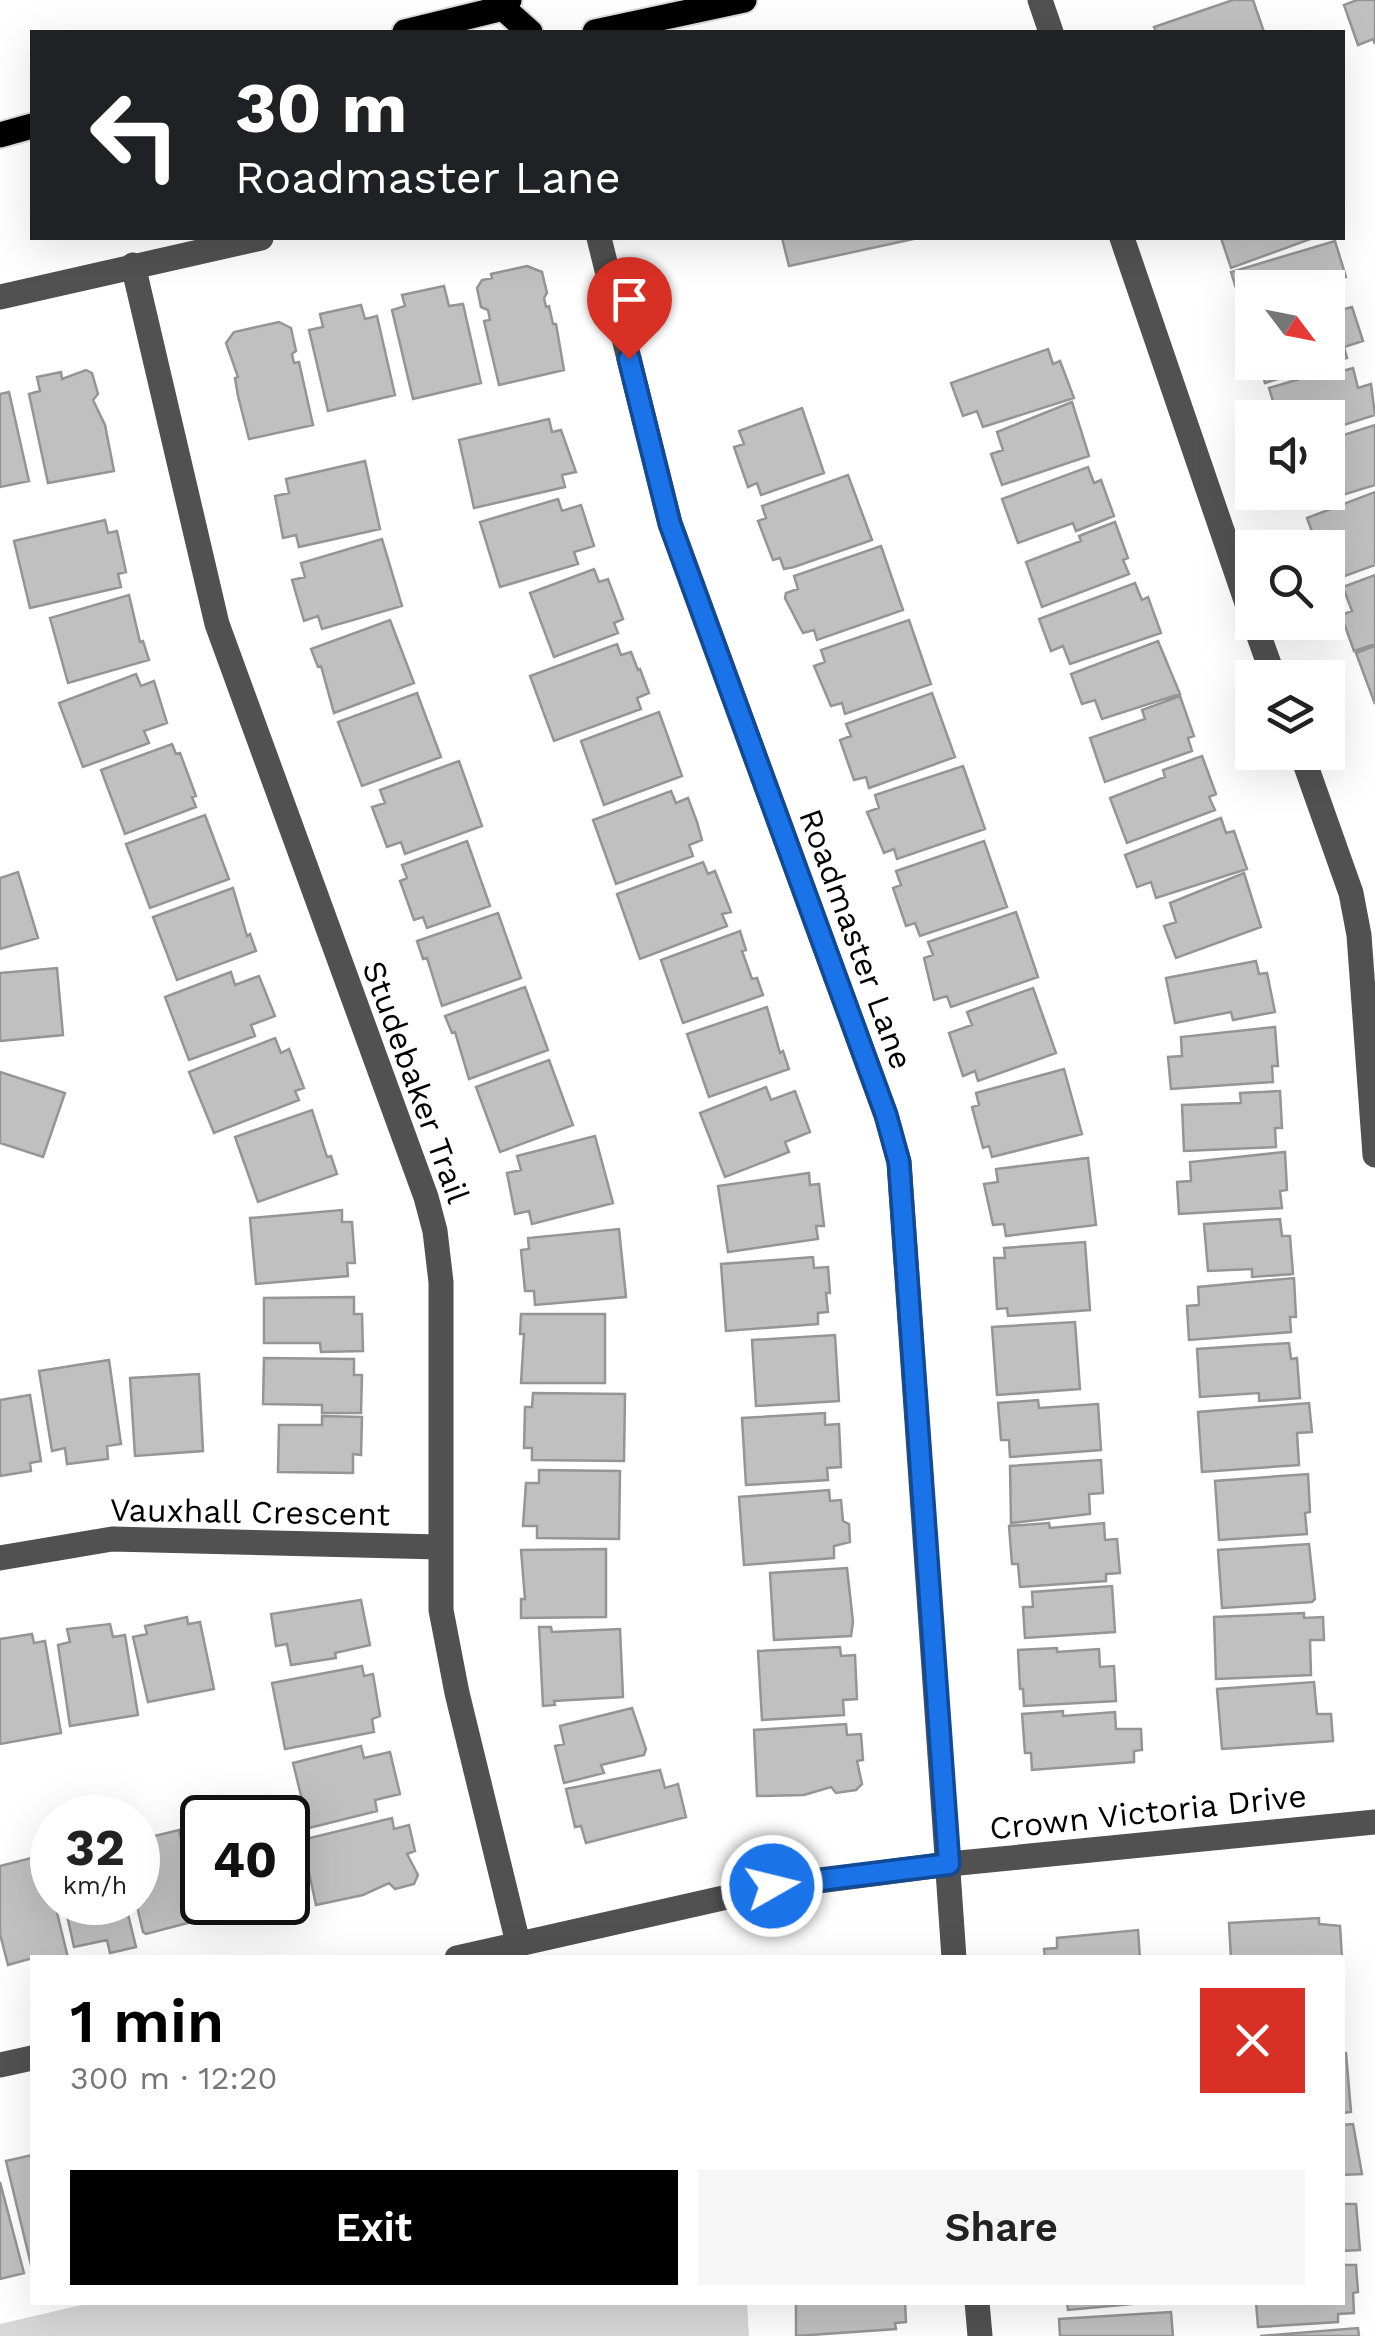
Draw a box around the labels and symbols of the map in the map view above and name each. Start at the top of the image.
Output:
pin [587,257,672,360]
north arrow [1235,270,1345,380]
street label: Roadmaster Lane [791,804,921,1074]
street label: Studebaker Trail [355,956,478,1208]
street label: Vauxhall Crescent [110,1491,390,1533]
street label: Crown Victoria Drive [987,1776,1309,1848]
speed limit sign: 40 [180,1795,310,1925]
position arrow [720,1834,824,1938]

